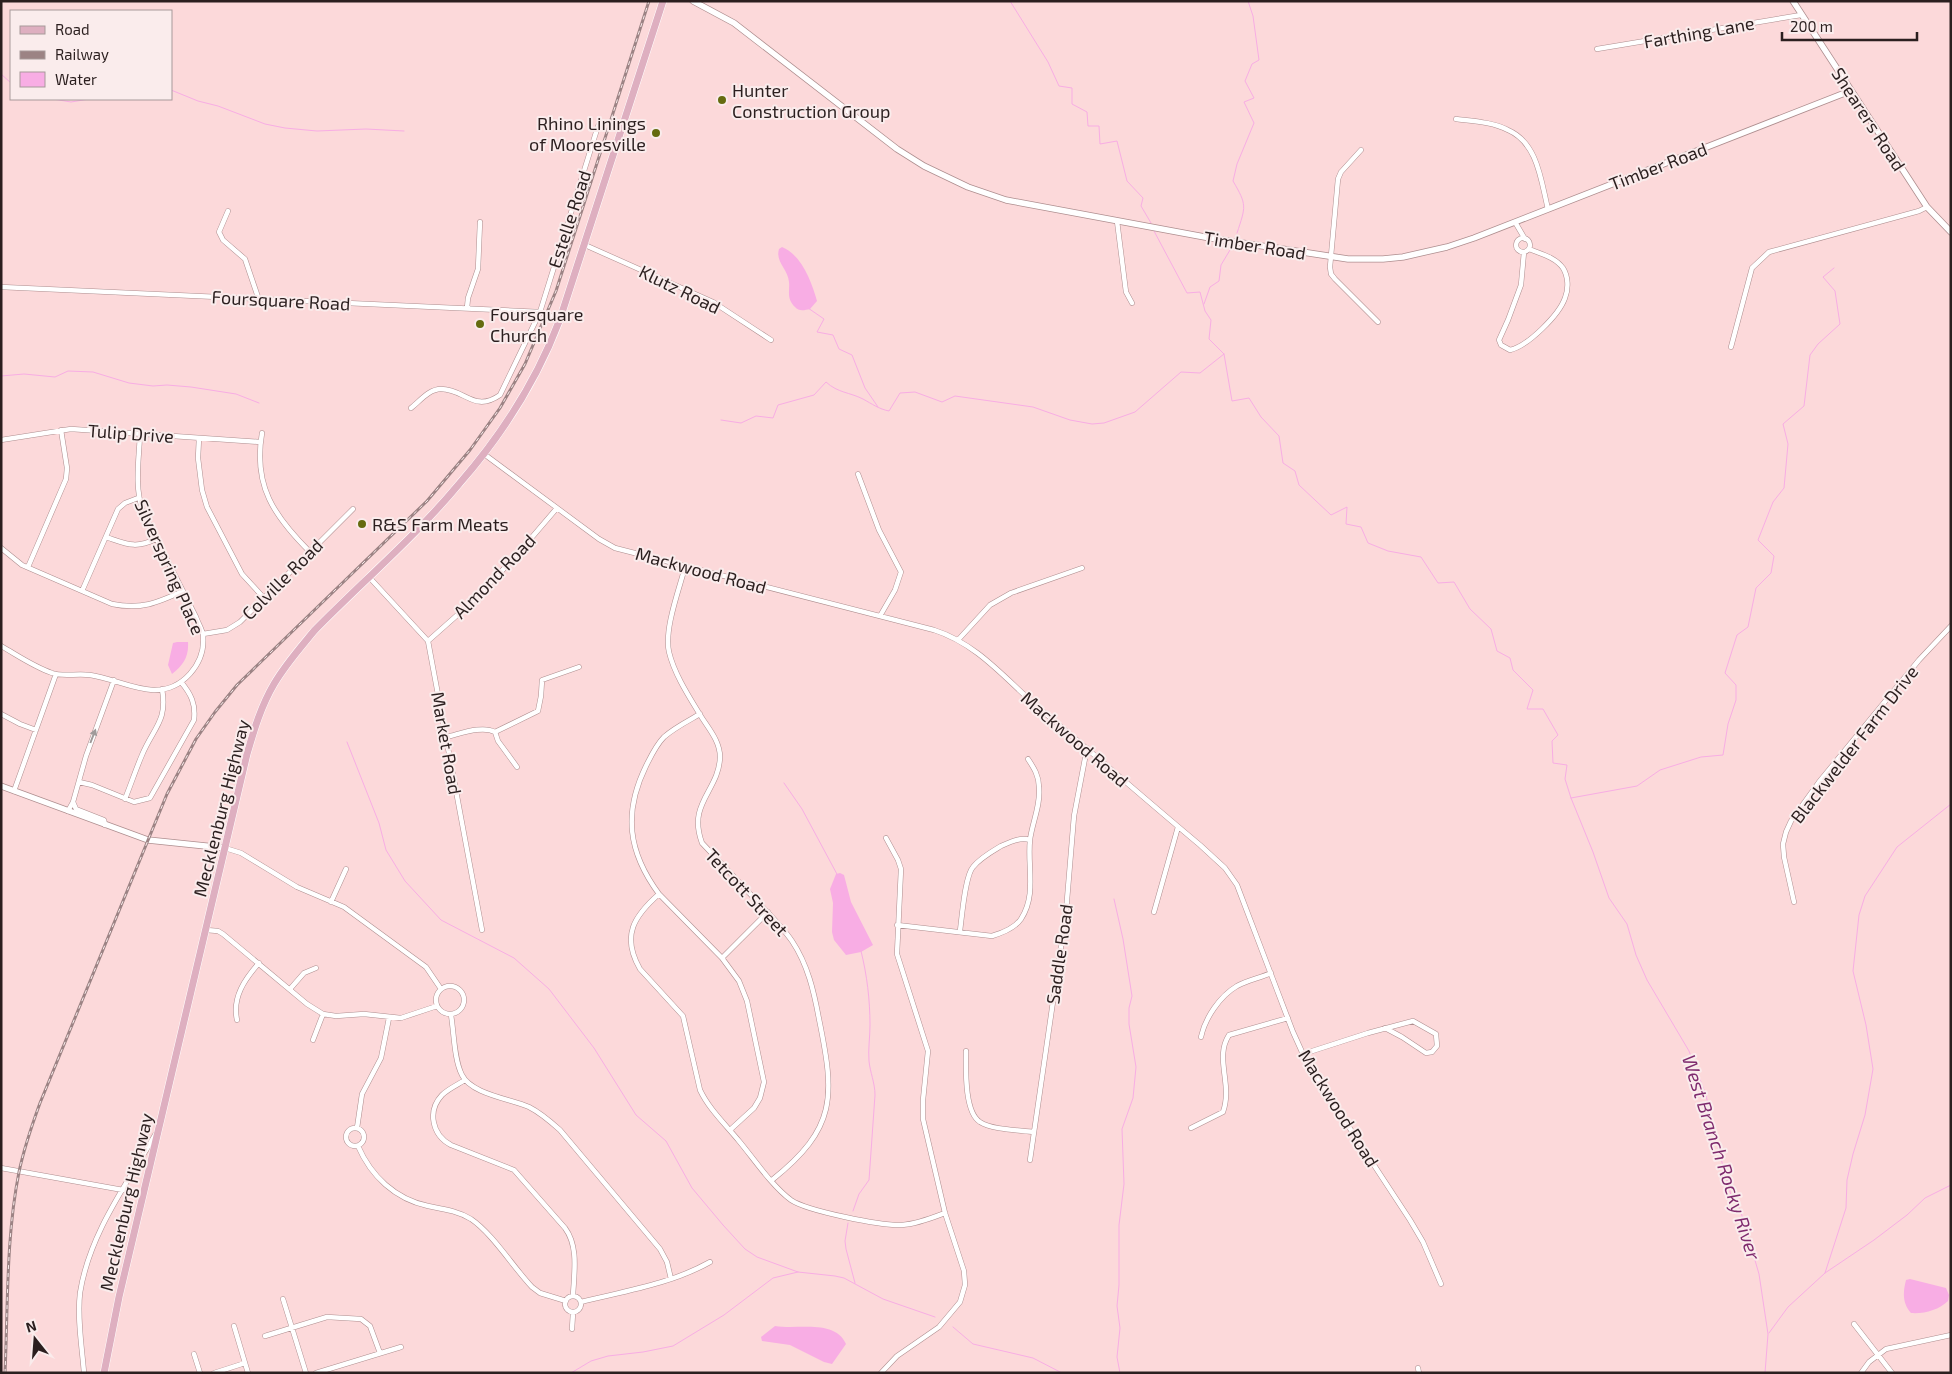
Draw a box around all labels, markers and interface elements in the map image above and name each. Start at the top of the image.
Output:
legend [10,10,172,100]
scale bar [1782,10,1917,42]
street label: Farthing Lane [1642,11,1756,53]
text: 200 m [1790,17,1833,35]
text: Road [55,20,90,38]
text: Railway [55,45,109,63]
street label: Shearers Road [1827,63,1911,175]
text: Water [55,70,97,88]
place label: Hunter Construction Group [732,79,890,122]
marker: Hunter Construction Group [716,94,728,106]
place label: Rhino Linings of Mooresville [529,112,646,155]
marker: Rhino Linings of Mooresville [650,127,662,139]
street label: Timber Road [1606,137,1710,195]
street label: Estelle Road [543,167,595,271]
street label: Timber Road [1202,226,1308,264]
street label: Klutz Road [636,260,724,318]
street label: Foursquare Road [211,285,351,315]
place label: Foursquare Church [490,303,583,346]
marker: Foursquare Church [474,318,486,330]
street label: Tulip Drive [87,419,175,447]
street label: Silverspring Place [130,496,210,638]
place label: R&S Farm Meats [372,513,509,535]
marker: R&S Farm Meats [356,518,368,530]
street label: Almond Road [448,529,540,623]
street label: Colville Road [237,534,327,624]
street label: Mackwood Road [633,542,769,598]
street label: Blackwelder Farm Drive [1786,661,1922,827]
street label: Mackwood Road [1017,687,1133,791]
street label: Market Road [427,690,467,796]
street label: Mecklenburg Highway [188,717,254,899]
one-way arrow [90,728,97,743]
street label: Tetcott Street [701,844,793,940]
street label: Saddle Road [1041,902,1077,1006]
street label: Mackwood Road [1294,1045,1384,1171]
water label: West Branch Rocky River [1677,1052,1766,1263]
street label: Mecklenburg Highway [95,1110,157,1293]
north arrow [10,1314,60,1364]
text: N [24,1316,38,1336]

